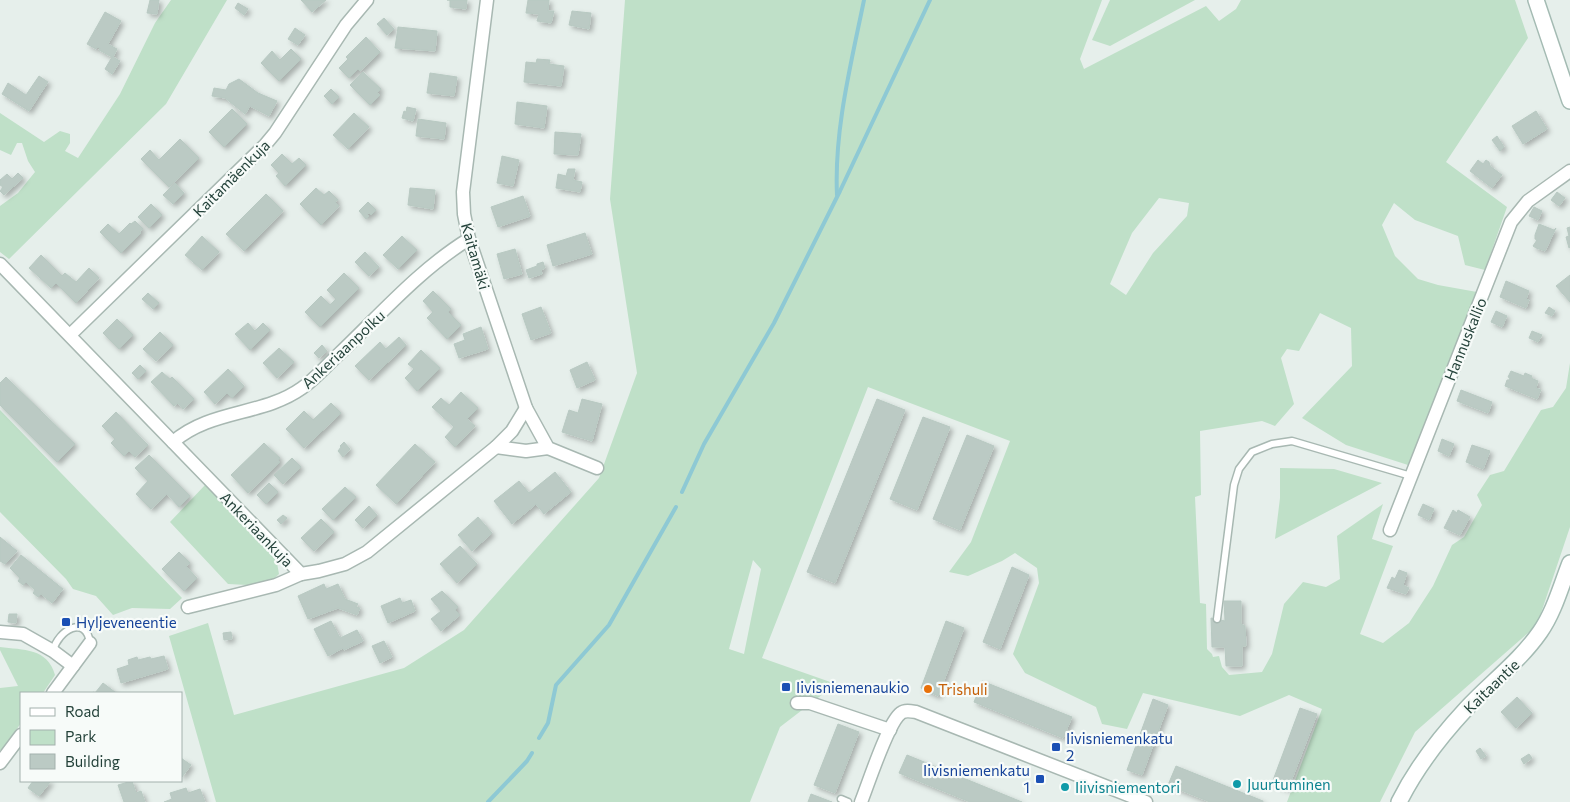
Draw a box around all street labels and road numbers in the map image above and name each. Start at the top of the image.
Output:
street label: Kaitamäenkuja [189,136,273,220]
street label: Kaitamäki [458,221,494,291]
street label: Hannuskallio [1440,295,1490,383]
street label: Ankeriaanpolku [298,306,388,392]
street label: Ankeriaankuja [217,488,297,570]
street label: Kaitaantie [1460,655,1523,717]

